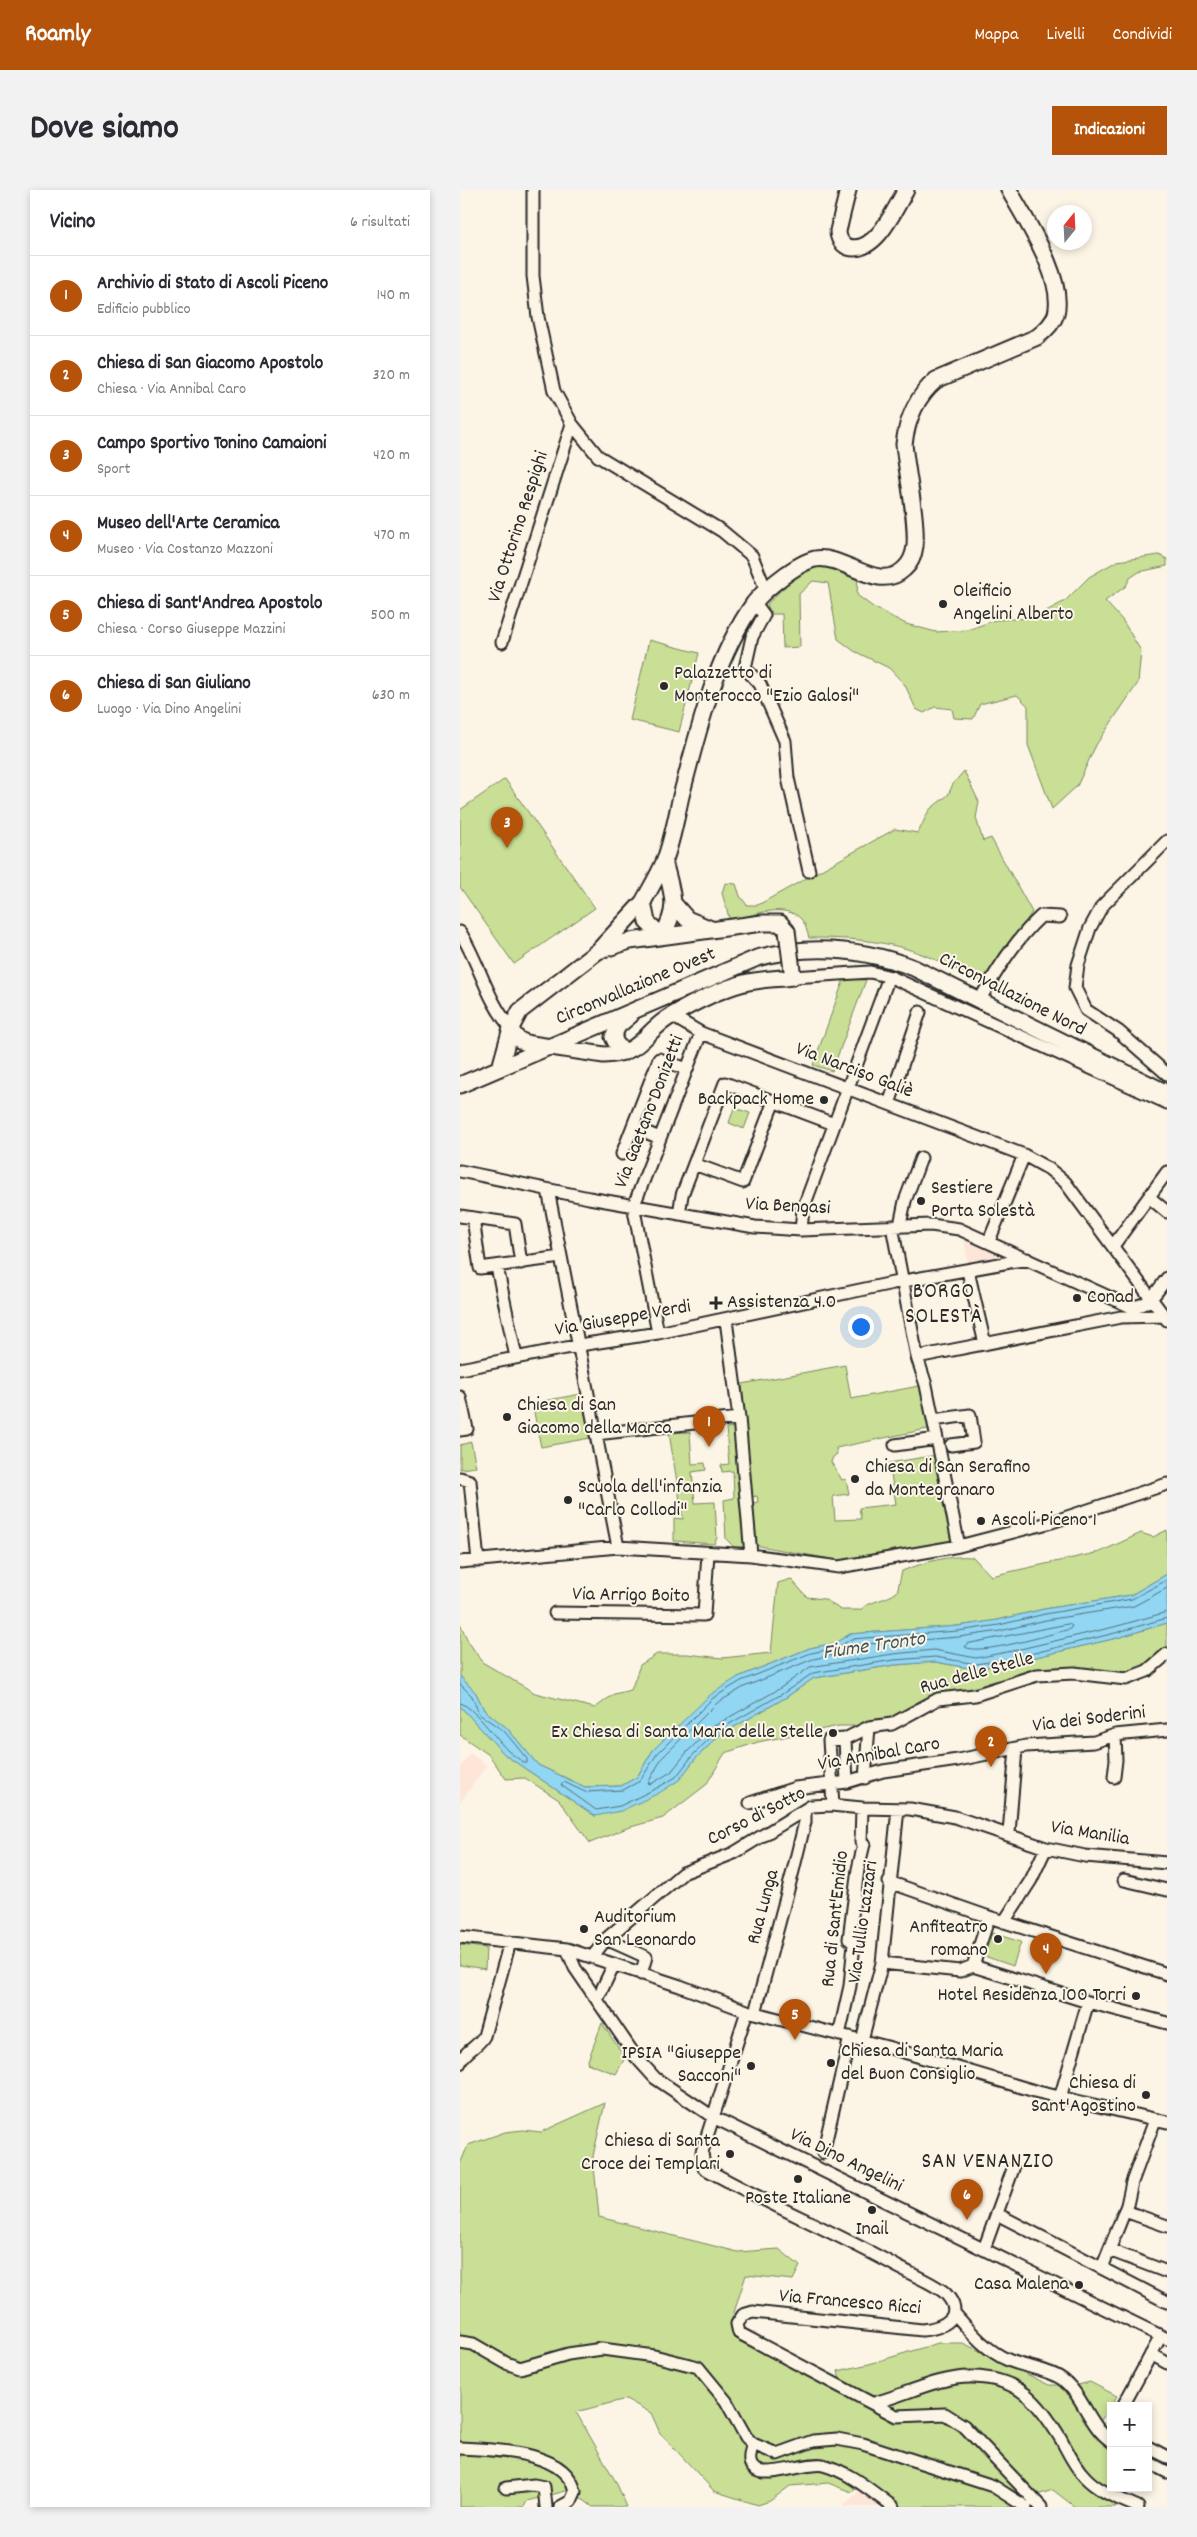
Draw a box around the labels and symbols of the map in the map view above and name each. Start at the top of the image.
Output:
north arrow [1047,205,1092,250]
street label: Via Ottorino Respighi [481,447,557,606]
place label: Oleificio Angelini Alberto [953,578,1074,629]
marker: Oleificio Angelini Alberto [937,598,949,610]
place label: Palazzetto di Monterocco "Ezio Galosi" [674,660,859,711]
marker: Palazzetto di Monterocco "Ezio Galosi" [658,680,670,692]
pin: 3 [491,807,523,848]
street label: Circonvallazione Ovest [552,941,720,1033]
street label: Circonvallazione Nord [933,946,1091,1044]
street label: Via Gaetano Donizetti [608,1031,692,1193]
street label: Via Narciso Galiè [791,1036,917,1106]
place label: Backpack Home [698,1086,814,1114]
marker: Backpack Home [818,1094,830,1106]
place label: Sestiere Porta Solestà [931,1175,1035,1226]
street label: Via Bengasi [745,1191,832,1223]
marker: Sestiere Porta Solestà [915,1195,927,1207]
district label: BORGO SOLESTÀ [905,1277,983,1333]
place label: Conad [1087,1284,1134,1312]
place label: Assistenza 4.0 [727,1289,836,1317]
marker: Conad [1071,1292,1083,1304]
street label: Via Giuseppe Verdi [553,1293,693,1345]
marker: Assistenza 4.0 [709,1296,723,1310]
your location [848,1314,874,1340]
place label: Chiesa di San Giacomo della Marca [517,1392,673,1443]
pin: 1 [693,1406,725,1447]
marker: Chiesa di San Giacomo della Marca [501,1411,513,1423]
place label: Chiesa di San Serafino da Montegranaro [865,1454,1030,1505]
marker: Chiesa di San Serafino da Montegranaro [849,1473,861,1485]
place label: Scuola dell'infanzia "Carlo Collodi" [578,1474,723,1525]
marker: Scuola dell'infanzia "Carlo Collodi" [562,1494,574,1506]
place label: Ascoli Piceno 1 [991,1507,1097,1535]
marker: Ascoli Piceno 1 [975,1515,987,1527]
street label: Via Arrigo Boito [572,1581,690,1611]
water label: Fiume Tronto [821,1625,929,1669]
street label: Rua delle Stelle [917,1645,1037,1703]
street label: Via dei Soderini [1031,1699,1147,1741]
place label: Ex Chiesa di Santa Maria delle Stelle [551,1719,823,1747]
pin: 2 [975,1726,1007,1767]
marker: Ex Chiesa di Santa Maria delle Stelle [827,1727,839,1739]
street label: Via Annibal Caro [816,1730,942,1779]
street label: Corso di Sotto [703,1780,811,1854]
street label: Via Manilia [1049,1814,1132,1854]
street label: Rua di Sant'Emidio [815,1849,857,1989]
street label: Via Tullio Lazzari [842,1858,887,1985]
street label: Rua Lunga [741,1866,788,1948]
place label: Auditorium San Leonardo [594,1904,696,1955]
place label: Anfiteatro romano [909,1914,988,1965]
marker: Auditorium San Leonardo [578,1923,590,1935]
marker: Anfiteatro romano [992,1933,1004,1945]
pin: 4 [1030,1933,1062,1974]
place label: Hotel Residenza 100 Torri [937,1982,1126,2010]
marker: Hotel Residenza 100 Torri [1130,1990,1142,2002]
pin: 5 [779,1999,811,2040]
place label: Chiesa di Santa Maria del Buon Consiglio [841,2038,1003,2089]
place label: IPSIA "Giuseppe Sacconi" [621,2040,741,2091]
marker: Chiesa di Santa Maria del Buon Consiglio [825,2057,837,2069]
marker: IPSIA "Giuseppe Sacconi" [745,2060,757,2072]
place label: Chiesa di Sant'Agostino [1031,2070,1136,2121]
marker: Chiesa di Sant'Agostino [1140,2089,1152,2101]
street label: Via Dino Angelini [785,2121,908,2201]
place label: Chiesa di Santa Croce dei Templari [581,2128,721,2179]
district label: SAN VENANZIO [921,2147,1055,2178]
marker: Chiesa di Santa Croce dei Templari [724,2148,736,2160]
marker: Poste Italiane [792,2173,804,2185]
pin: 6 [951,2179,983,2220]
place label: Poste Italiane [745,2185,851,2213]
marker: Inail [866,2204,878,2216]
place label: Inail [855,2216,889,2244]
place label: Casa Malena [974,2271,1070,2299]
marker: Casa Malena [1073,2279,1085,2291]
street label: Via Francesco Ricci [778,2283,922,2323]

